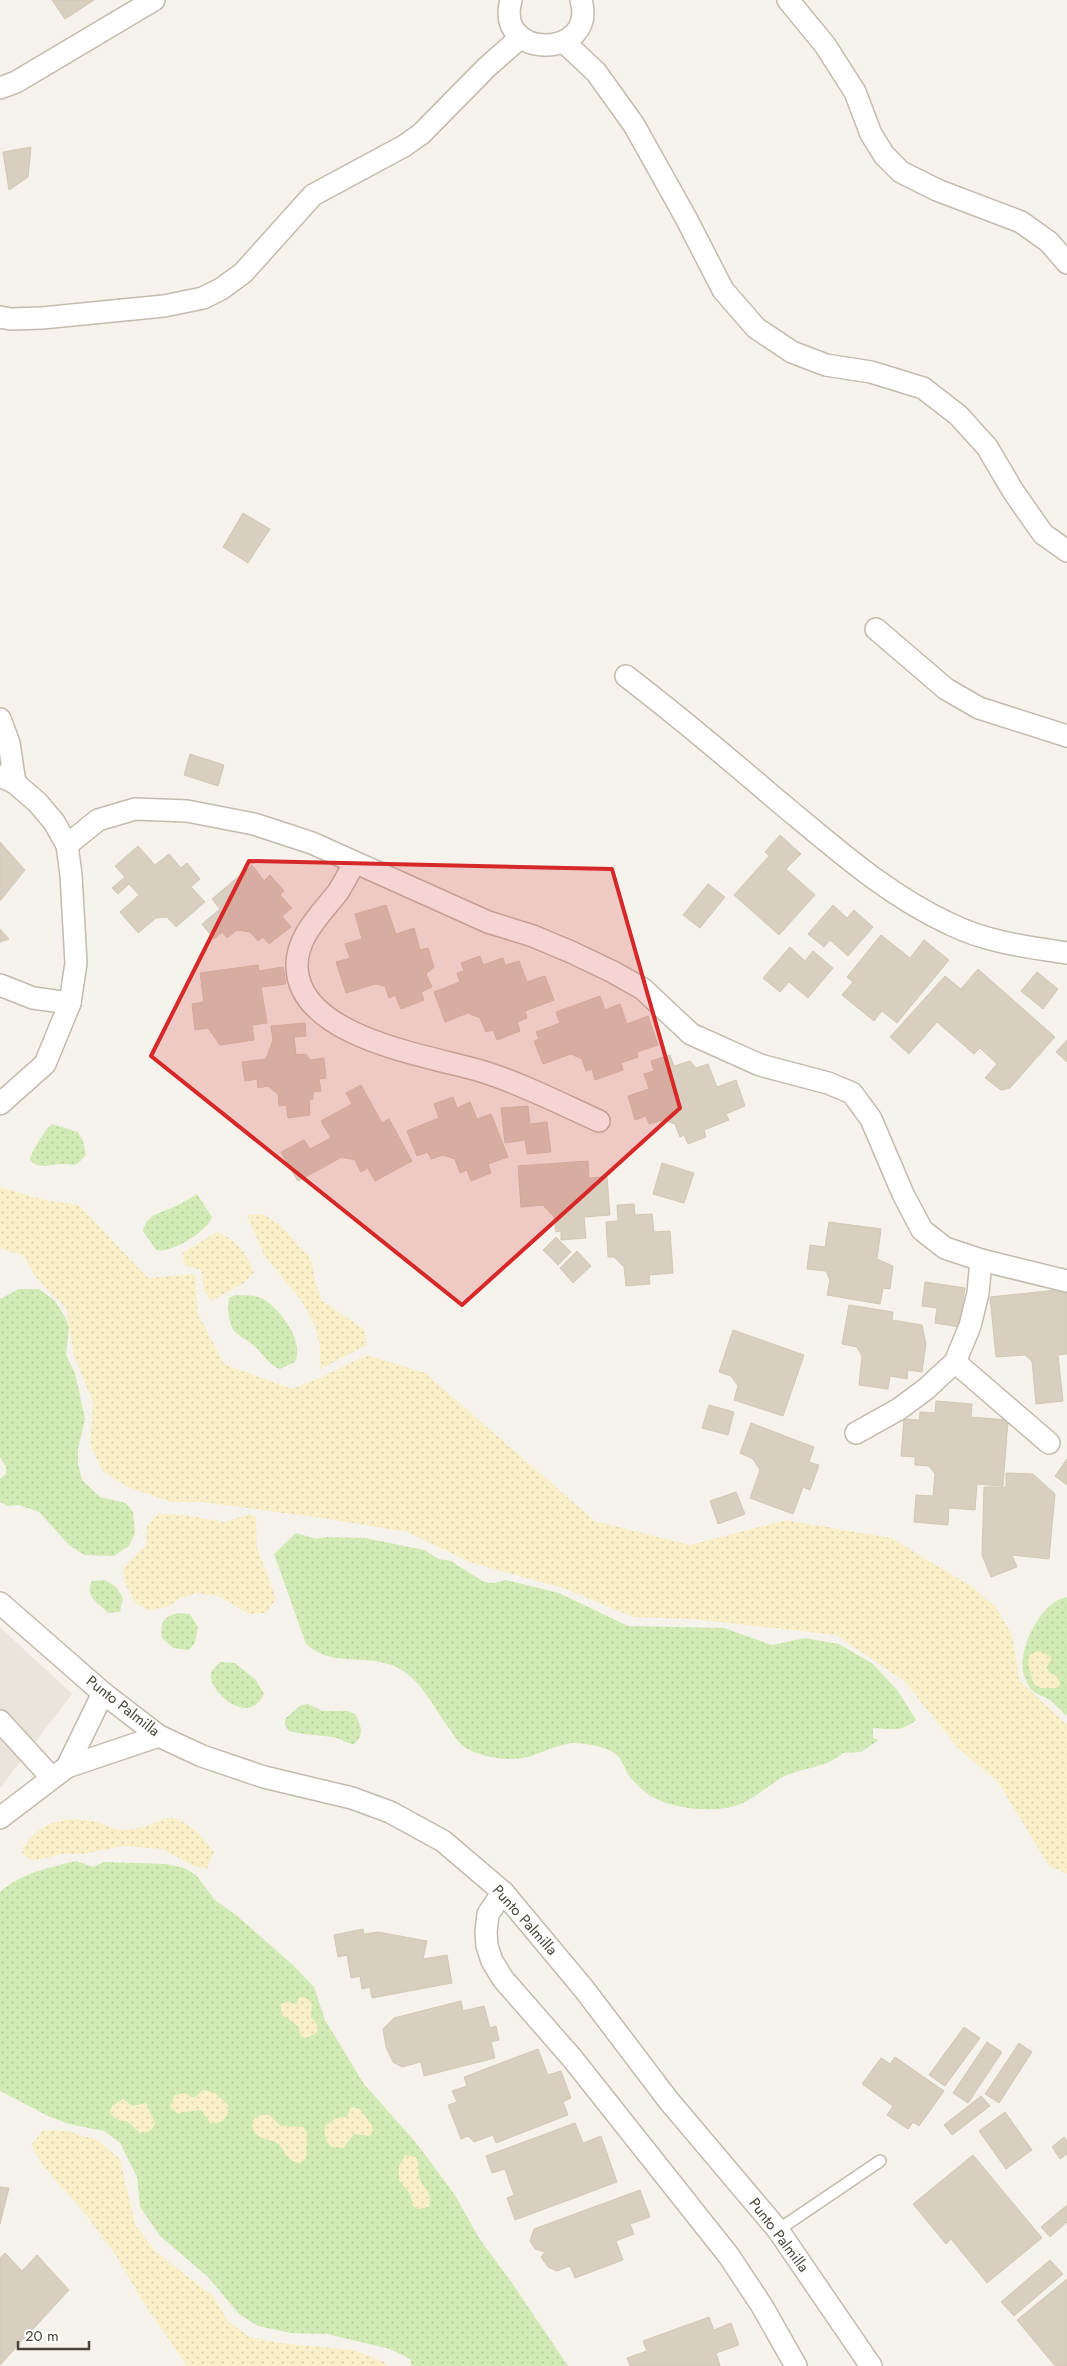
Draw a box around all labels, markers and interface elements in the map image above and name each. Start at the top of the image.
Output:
street label: Punto Palmilla [82,1670,164,1742]
street label: Punto Palmilla [487,1880,563,1960]
street label: Punto Palmilla [744,2193,814,2277]
scale bar [18,2318,89,2350]
text: 20 m [25,2325,59,2347]

